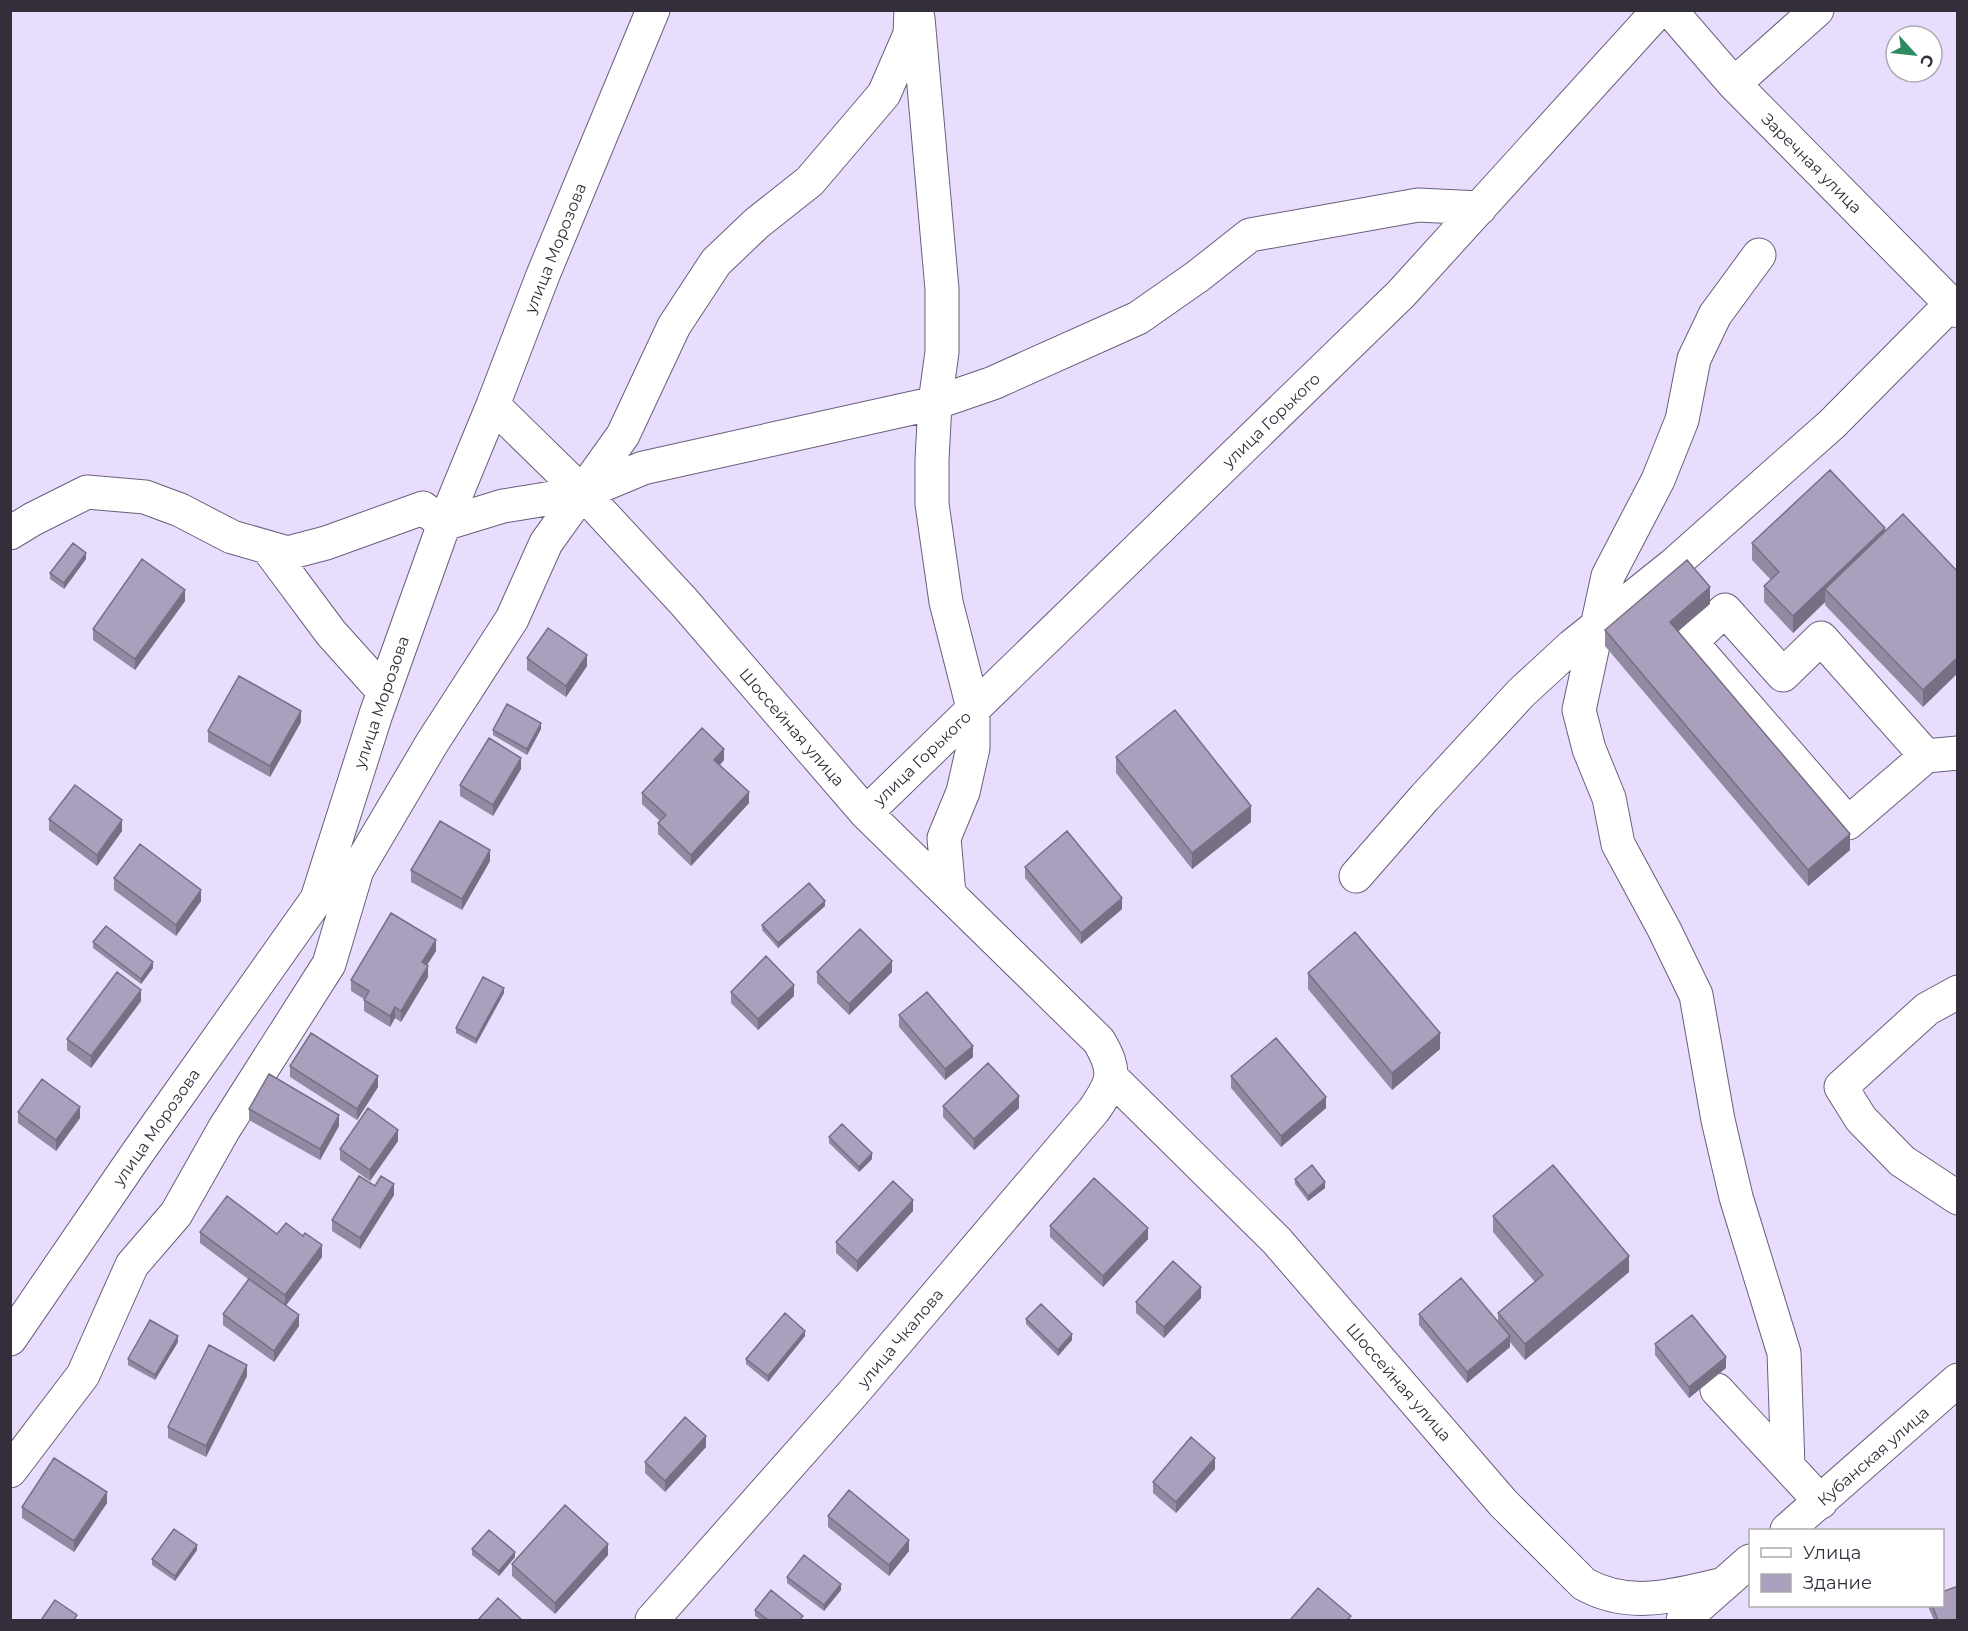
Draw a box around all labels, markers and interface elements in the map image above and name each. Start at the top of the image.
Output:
north arrow [1884,24,1944,84]
text: С [1916,51,1938,70]
street label: Заречная улица [1758,109,1866,217]
street label: улица Морозова [520,180,590,317]
street label: улица Горького [1218,369,1324,472]
street label: улица Морозова [350,634,413,772]
street label: Шоссейная улица [735,664,848,790]
street label: улица Горького [869,707,975,810]
street label: улица Морозова [108,1065,204,1190]
street label: улица Чкалова [853,1285,947,1392]
street label: Шоссейная улица [1342,1319,1455,1445]
street label: Кубанская улица [1814,1403,1933,1510]
legend [1749,1529,1944,1607]
text: Улица [1803,1542,1861,1564]
text: Здание [1803,1572,1872,1594]

